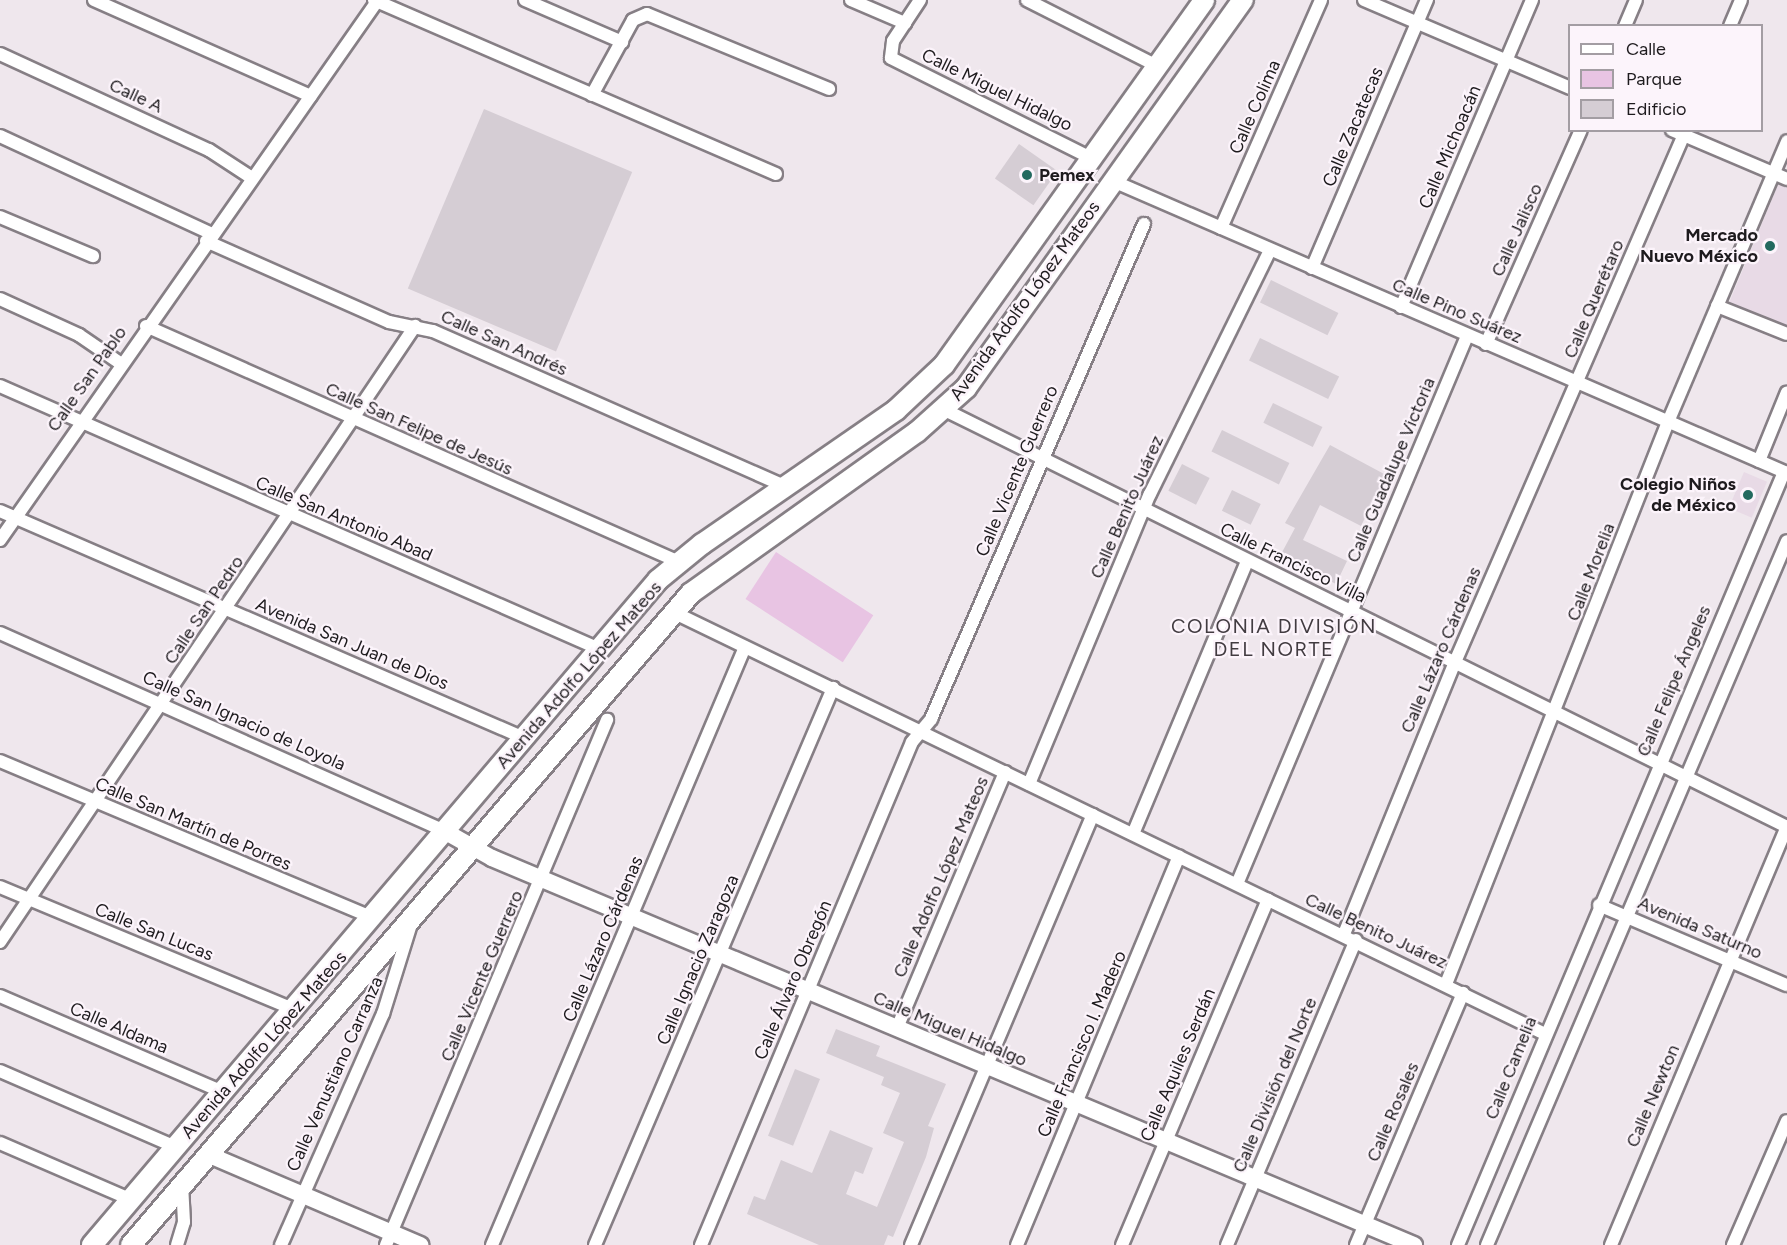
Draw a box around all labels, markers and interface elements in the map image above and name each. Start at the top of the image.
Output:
legend [1568,24,1763,132]
text: Calle [1626,38,1666,60]
street label: Calle Miguel Hidalgo [918,44,1076,136]
street label: Calle Colima [1225,57,1285,157]
street label: Calle Zacatecas [1318,64,1388,190]
text: Parque [1626,68,1682,90]
street label: Calle A [106,74,166,118]
street label: Calle Michoacán [1414,82,1486,212]
text: Edificio [1626,98,1687,120]
place label: Pemex [1039,164,1095,186]
marker: Pemex [1020,168,1034,182]
street label: Calle Jalisco [1487,180,1547,280]
street label: Avenida Adolfo López Mateos [945,197,1105,405]
place label: Mercado Nuevo México [1640,225,1758,268]
street label: Calle Querétaro [1559,236,1629,362]
marker: Mercado Nuevo México [1763,239,1777,253]
street label: Calle Pino Suárez [1389,274,1525,348]
street label: Calle San Andrés [437,305,571,381]
street label: Calle San Pablo [43,322,131,436]
street label: Calle Guadalupe Victoria [1342,374,1440,566]
street label: Calle San Felipe de Jesús [322,378,516,480]
street label: Calle Vicente Guerrero [971,382,1063,560]
street label: Calle Benito Juárez [1086,432,1168,582]
street label: Calle San Antonio Abad [252,472,436,566]
place label: Colegio Niños de México [1620,474,1736,516]
marker: Colegio Niños de México [1741,488,1755,502]
street label: Calle Francisco Villa [1216,518,1370,608]
street label: Calle Morelia [1562,520,1620,624]
street label: Calle San Pedro [160,552,248,668]
street label: Calle Lázaro Cárdenas [1396,564,1486,736]
street label: Avenida Adolfo López Mateos [492,577,666,773]
street label: Avenida San Juan de Dios [252,594,452,694]
street label: Calle Felipe Ángeles [1632,602,1716,760]
district label: COLONIA DIVISIÓN DEL NORTE [1171,615,1377,662]
street label: Calle San Ignacio de Loyola [139,666,349,776]
street label: Calle San Martín de Porres [92,773,294,875]
street label: Calle Adolfo López Mateos [889,773,993,981]
street label: Calle Lázaro Cárdenas [558,853,648,1025]
street label: Calle Ignacio Zaragoza [652,872,744,1048]
street label: Calle Vicente Guerrero [436,887,528,1065]
street label: Calle Benito Juárez [1302,889,1450,973]
street label: Avenida Saturno [1635,892,1765,964]
street label: Calle Álvaro Obregón [750,897,836,1063]
street label: Calle San Lucas [92,898,216,966]
street label: Avenida Adolfo López Mateos [177,947,351,1143]
street label: Calle Francisco I. Madero [1033,947,1131,1141]
street label: Calle Venustiano Carranza [282,973,388,1175]
street label: Calle Aquiles Serdán [1136,985,1220,1145]
street label: Calle Miguel Hidalgo [870,987,1030,1071]
street label: Calle División del Norte [1228,994,1322,1176]
street label: Calle Aldama [67,998,171,1058]
street label: Calle Camelia [1481,1013,1541,1123]
street label: Calle Newton [1622,1042,1684,1150]
street label: Calle Rosales [1362,1059,1424,1165]

